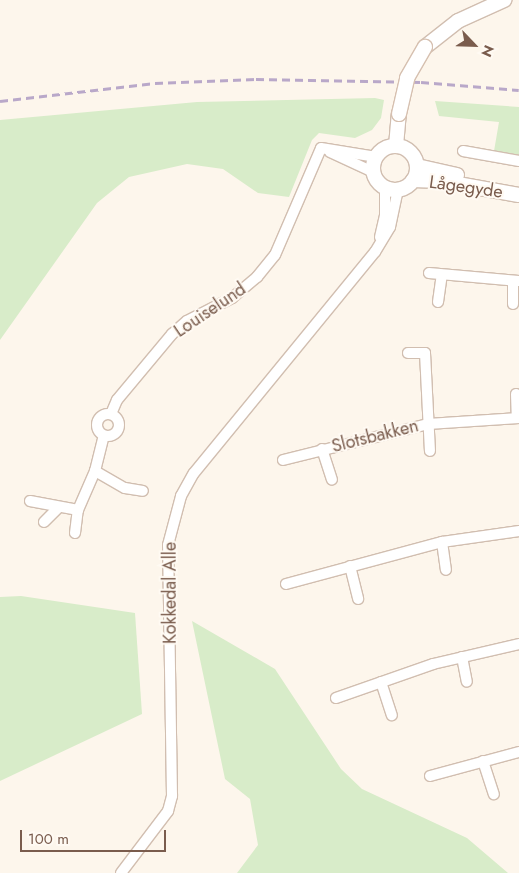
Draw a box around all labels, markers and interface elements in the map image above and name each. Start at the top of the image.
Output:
north arrow [449,20,499,70]
text: N [476,42,499,60]
street label: Lågegyde [428,171,504,203]
street label: Louiselund [170,278,250,342]
street label: Slotsbakken [329,415,421,457]
street label: Kokkedal Alle [159,542,181,644]
scale bar [22,820,169,852]
text: 100 m [28,828,69,850]

